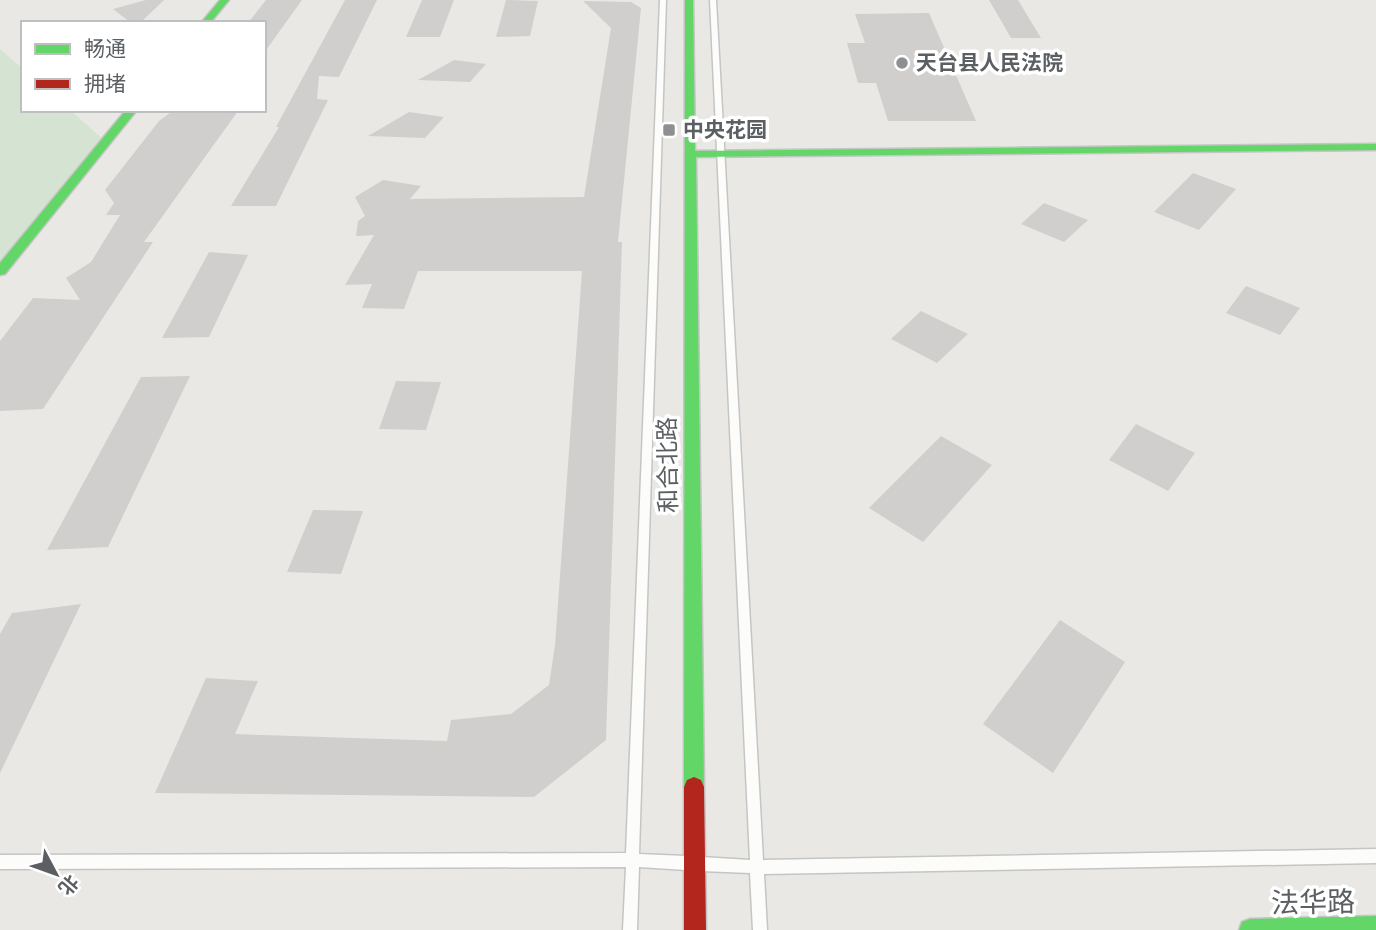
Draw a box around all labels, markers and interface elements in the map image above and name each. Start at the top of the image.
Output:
legend [21,21,266,112]
text: 畅通 [84,34,126,62]
place label: 天台县人民法院 [916,48,1063,76]
marker: 天台县人民法院 [894,55,910,71]
text: 拥堵 [84,69,126,97]
place label: 中央花园 [683,115,767,143]
marker: 中央花园 [661,122,677,138]
street label: 和合北路 [649,417,684,513]
north arrow [21,839,91,909]
text: 北 [53,869,85,901]
street label: 法华路 [1271,881,1355,921]

